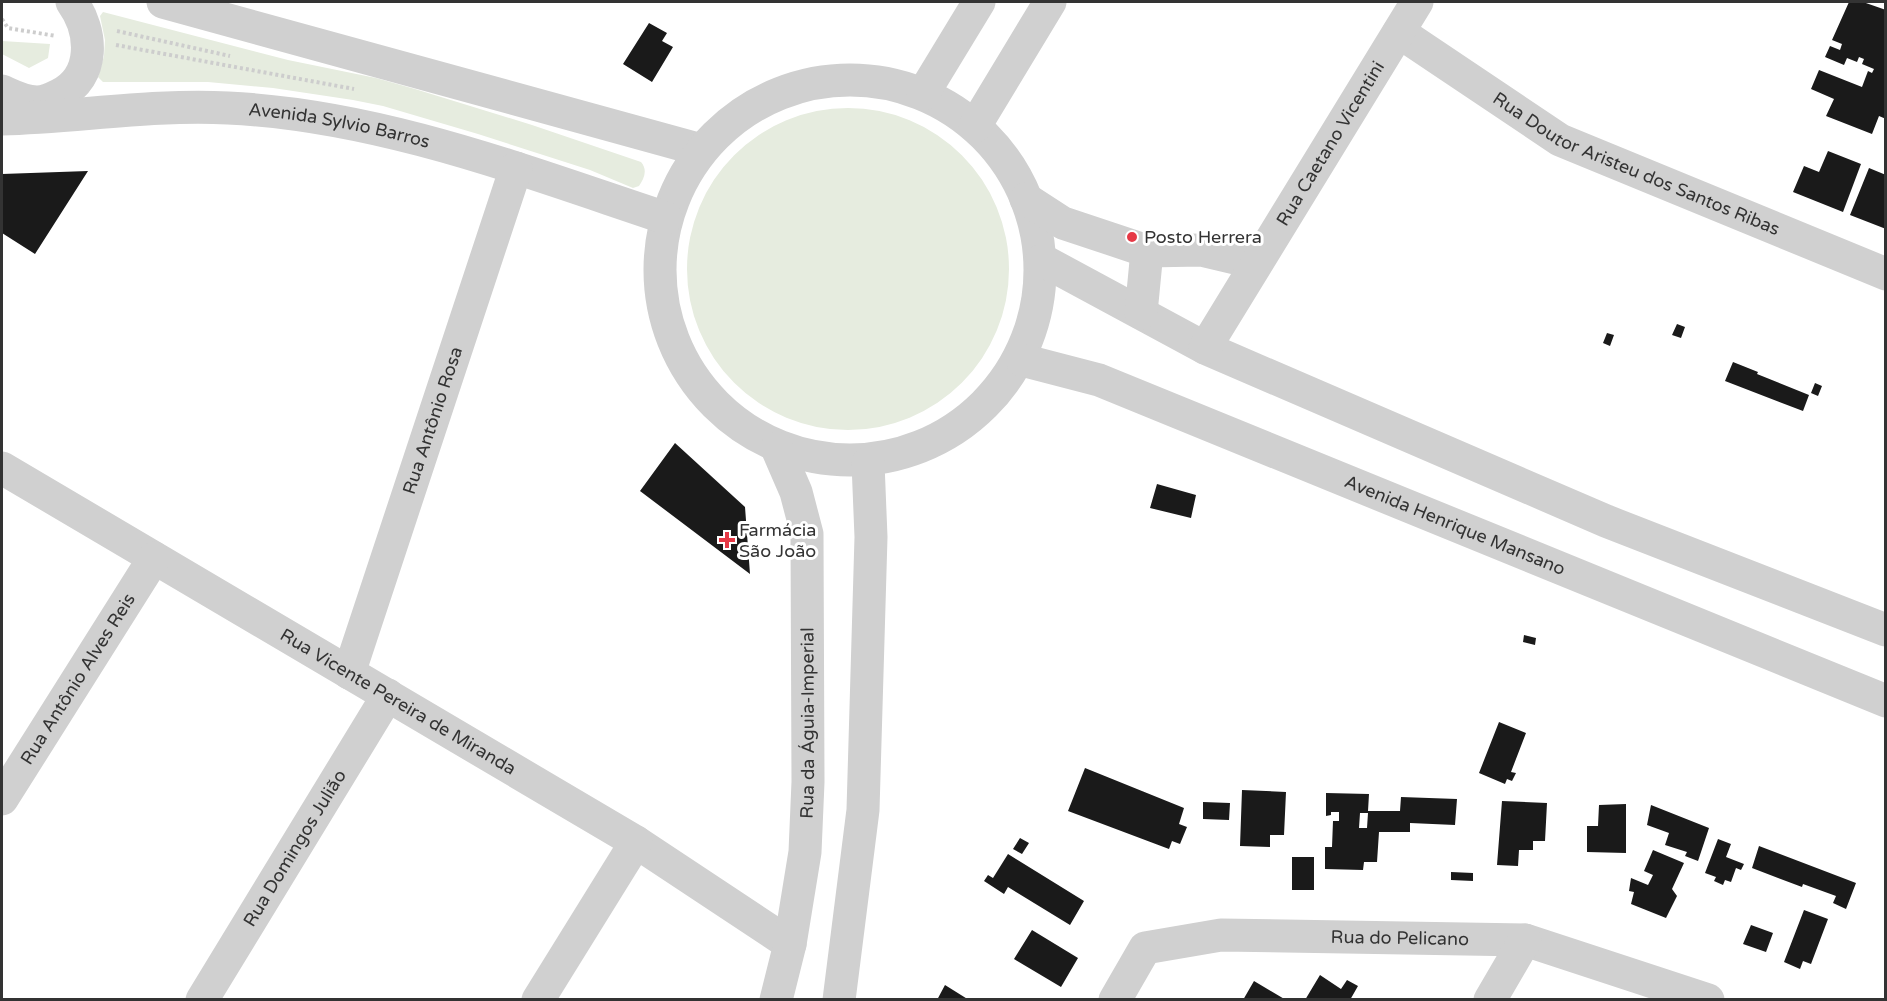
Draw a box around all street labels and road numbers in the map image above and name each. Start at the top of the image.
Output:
street label: Rua Caetano Vicentini [1272,57,1389,230]
street label: Rua Doutor Aristeu dos Santos Ribas [1489,87,1783,240]
street label: Avenida Sylvio Barros [248,98,432,153]
street label: Rua Antônio Rosa [398,344,467,497]
street label: Avenida Henrique Mansano [1341,470,1569,580]
street label: Rua Antônio Alves Reis [16,589,140,769]
street label: Rua Vicente Pereira de Miranda [276,624,520,780]
street label: Rua da Águia-Imperial [795,627,819,819]
street label: Rua Domingos Julião [238,766,351,931]
street label: Rua do Pelicano [1331,926,1469,950]

